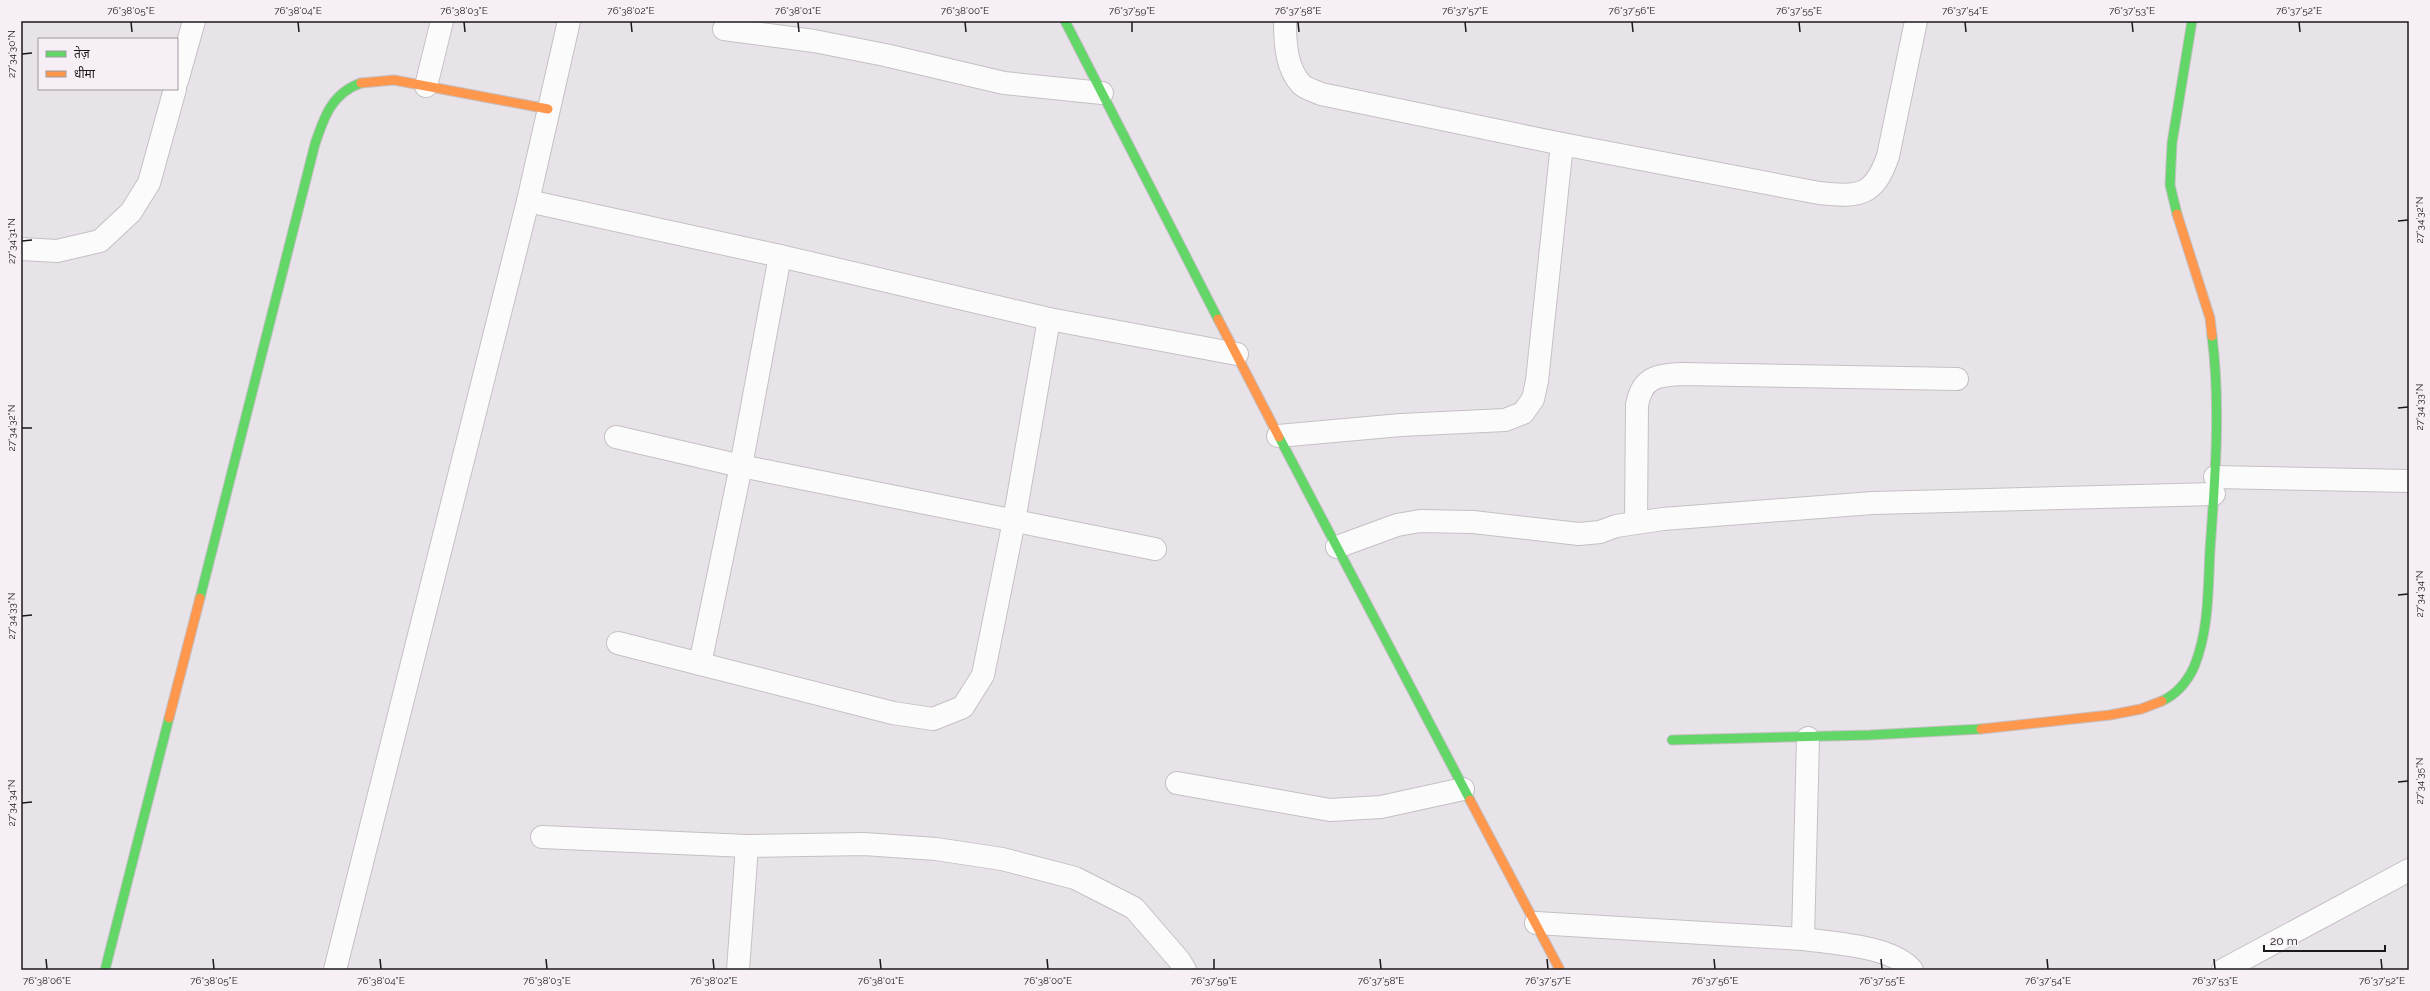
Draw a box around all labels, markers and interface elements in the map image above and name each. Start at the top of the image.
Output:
text: 76°38'05"E [107,5,155,16]
text: 76°38'04"E [274,5,322,16]
text: 76°38'03"E [440,5,488,16]
text: 76°38'02"E [607,5,655,16]
text: 76°38'01"E [775,5,821,16]
text: 76°38'00"E [941,5,989,16]
text: 76°37'59"E [1109,5,1155,16]
text: 76°37'58"E [1275,5,1321,16]
text: 76°37'57"E [1442,5,1488,16]
text: 76°37'56"E [1609,5,1655,16]
text: 76°37'55"E [1776,5,1822,16]
text: 76°37'54"E [1942,5,1988,16]
text: 76°37'53"E [2109,5,2155,16]
text: 76°37'52"E [2276,5,2322,16]
text: 27°34'30"N [6,30,17,78]
legend [38,38,178,90]
text: तेज़ [74,46,91,61]
text: धीमा [74,66,96,81]
text: 27°34'32"N [2414,197,2425,243]
text: 27°34'31"N [6,218,17,264]
text: 27°34'33"N [2414,384,2425,430]
text: 27°34'32"N [6,405,17,451]
text: 27°34'34"N [2414,570,2425,618]
text: 27°34'33"N [6,593,17,639]
text: 27°34'35"N [2414,757,2425,805]
text: 27°34'34"N [6,779,17,827]
scale bar [2264,927,2385,953]
text: 20 m [2270,934,2298,948]
text: 76°38'06"E [23,975,71,986]
text: 76°38'05"E [190,975,238,986]
text: 76°38'04"E [357,975,405,986]
text: 76°38'03"E [523,975,571,986]
text: 76°38'02"E [690,975,738,986]
text: 76°38'01"E [858,975,904,986]
text: 76°38'00"E [1024,975,1072,986]
text: 76°37'59"E [1191,975,1237,986]
text: 76°37'58"E [1358,975,1404,986]
text: 76°37'57"E [1525,975,1571,986]
text: 76°37'56"E [1692,975,1738,986]
text: 76°37'55"E [1859,975,1905,986]
text: 76°37'54"E [2025,975,2071,986]
text: 76°37'53"E [2192,975,2238,986]
text: 76°37'52"E [2359,975,2405,986]

